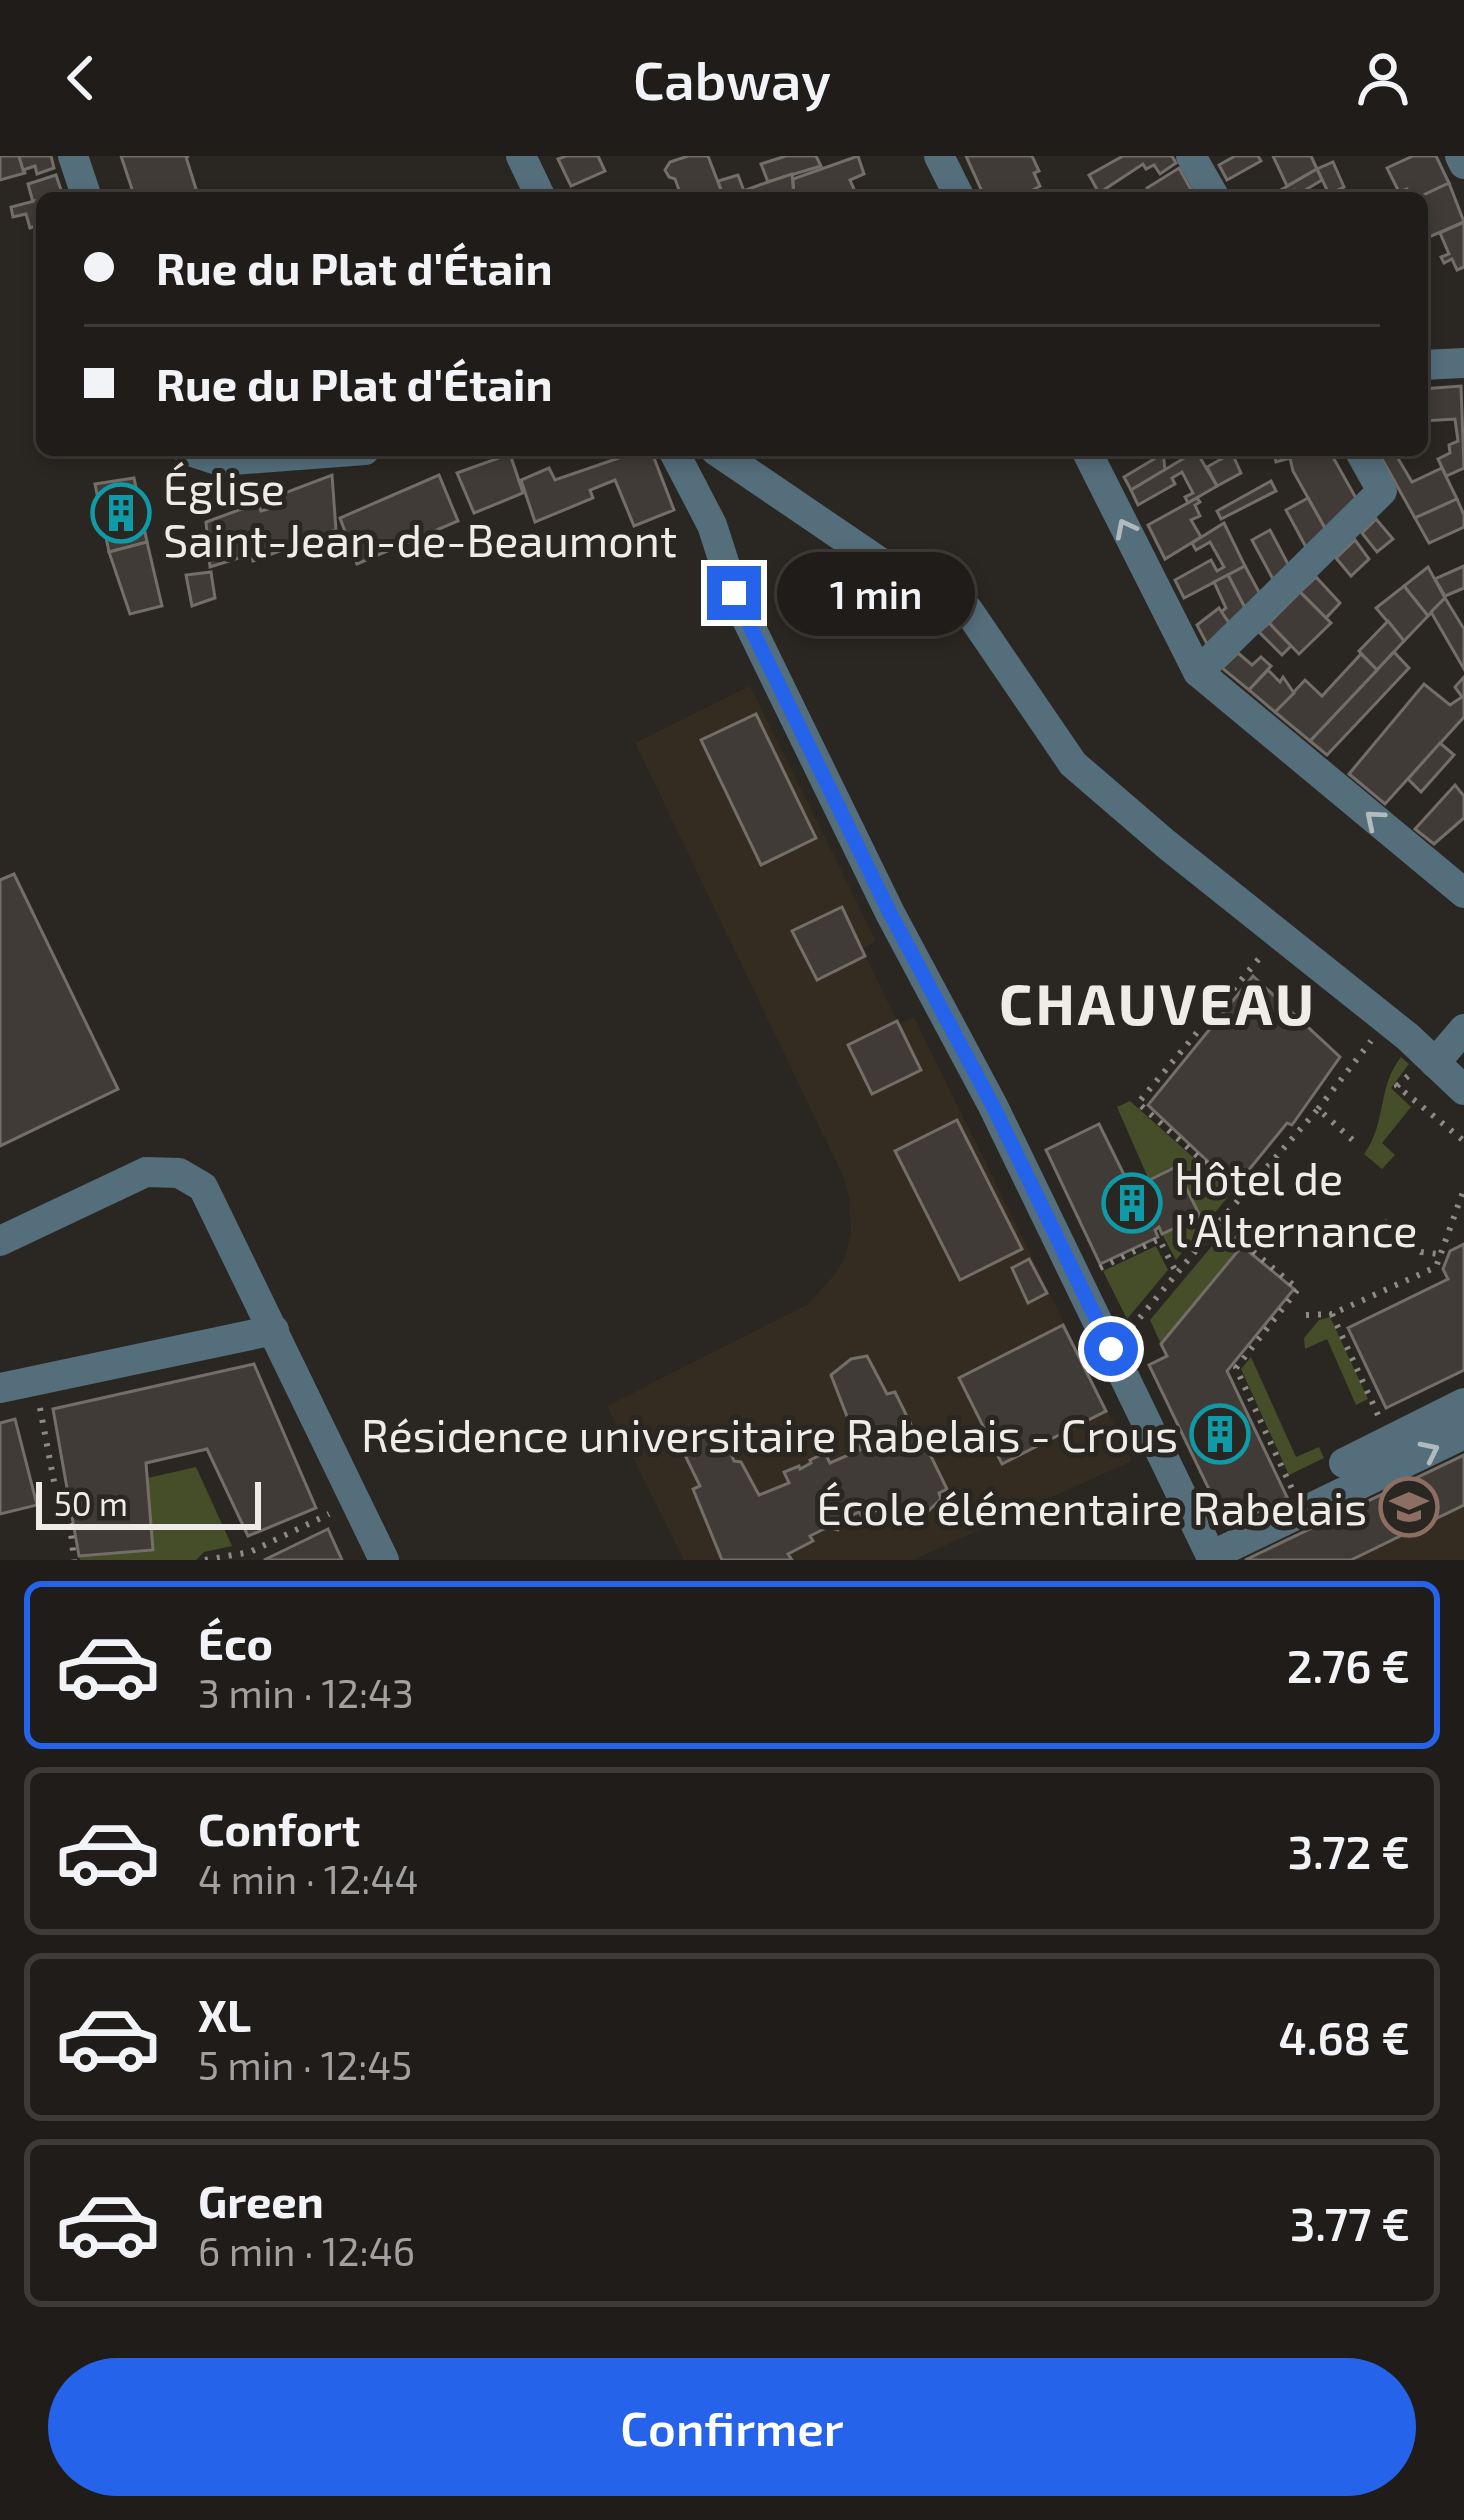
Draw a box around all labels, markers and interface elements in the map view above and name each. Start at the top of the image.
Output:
icon: back [48,45,114,111]
icon: person [1350,45,1416,111]
text: Cabway [633,46,831,111]
text: Rue du Plat d'Étain [156,240,553,294]
text: Rue du Plat d'Étain [156,356,553,410]
place label: Église Saint-Jean-de-Beaumont [163,460,677,566]
building icon: Église Saint-Jean-de-Beaumont [90,482,152,544]
one-way arrow [1117,519,1140,541]
callout: 1 min [776,551,974,635]
route end [707,566,761,620]
text: 1 min [830,570,922,617]
one-way arrow [1366,811,1388,833]
district label: CHAUVEAU [999,968,1317,1036]
place label: Hôtel de l’Alternance [1174,1150,1417,1256]
building icon: Hôtel de l’Alternance [1101,1172,1163,1234]
route start [1084,1322,1138,1376]
building icon: Résidence universitaire Rabelais - Crous [1189,1403,1251,1465]
place label: Résidence universitaire Rabelais - Crous [361,1407,1178,1461]
one-way arrow [1418,1441,1439,1465]
scale bar [36,1476,261,1529]
school or university icon: École élémentaire Rabelais [1378,1476,1440,1538]
place label: École élémentaire Rabelais [817,1480,1367,1534]
text: 50 m [54,1483,128,1523]
icon: car [54,1611,162,1719]
text: Éco [198,1615,273,1669]
text: 2.76 € [1287,1638,1410,1692]
text: 3 min · 12:43 [198,1669,414,1716]
icon: car [54,1797,162,1905]
text: Confort [198,1801,360,1855]
text: 3.72 € [1288,1824,1410,1878]
text: 4 min · 12:44 [198,1855,418,1902]
icon: car [54,1983,162,2091]
text: XL [198,1987,251,2041]
text: 4.68 € [1278,2010,1410,2064]
text: 5 min · 12:45 [198,2041,412,2088]
icon: car [54,2169,162,2277]
text: Green [198,2173,324,2227]
text: 3.77 € [1290,2196,1410,2250]
text: 6 min · 12:46 [198,2227,415,2274]
button: Confirmer [48,2358,1416,2496]

